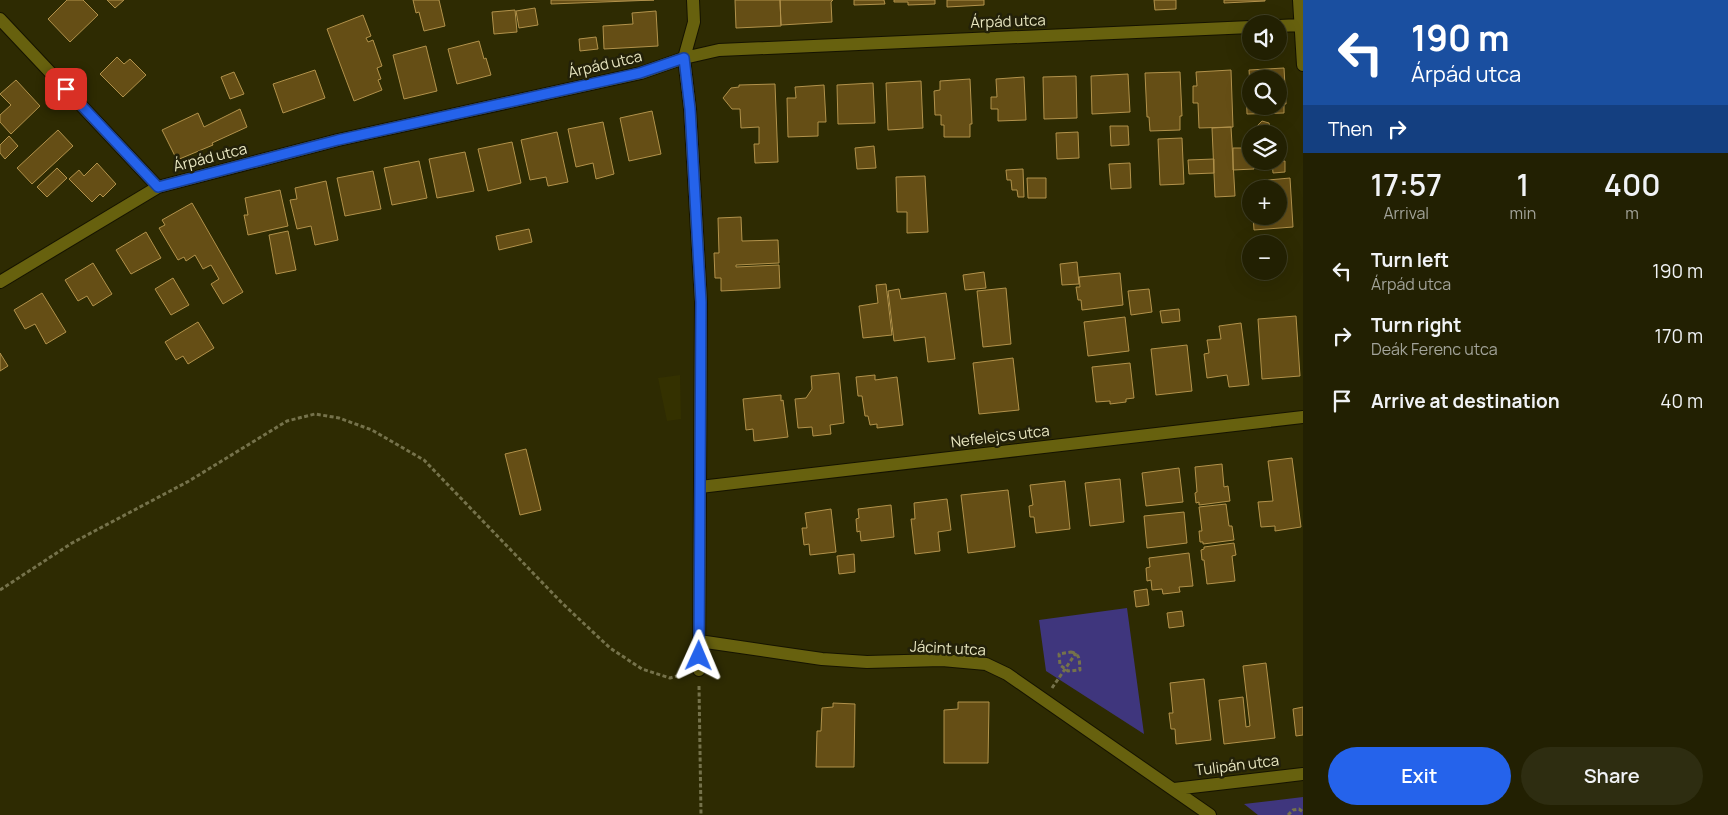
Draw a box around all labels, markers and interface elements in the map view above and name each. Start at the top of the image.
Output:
street label: Árpád utca [970,9,1046,33]
text: 190 m [1411,14,1510,62]
map controls [1242,15,1287,280]
button: sound [1242,15,1287,60]
icon: left [1328,20,1393,85]
street label: Árpád utca [566,45,644,83]
text: Árpád utca [1411,59,1521,89]
pin [45,68,87,110]
button: search [1242,70,1287,115]
icon: arrive [52,75,80,103]
icon: right [1383,115,1411,143]
text: Then [1328,116,1373,142]
button: layers [1242,125,1287,170]
street label: Árpád utca [171,138,249,176]
text: 17:57 [1371,164,1442,205]
text: 1 [1517,164,1529,205]
text: 400 [1604,164,1660,205]
button: + [1242,180,1287,225]
text: Arrival [1383,202,1429,224]
text: min [1509,202,1536,224]
text: m [1625,202,1639,224]
button: − [1242,235,1287,280]
text: Turn left [1371,247,1449,273]
icon: left [1328,257,1356,285]
text: 190 m [1652,258,1703,284]
text: Árpád utca [1371,273,1451,295]
text: Turn right [1371,312,1461,338]
icon: right [1328,322,1356,350]
text: 170 m [1655,323,1703,349]
text: Deák Ferenc utca [1371,338,1498,360]
icon: arrive [1328,387,1356,415]
text: Arrive at destination [1371,388,1560,414]
text: 40 m [1660,388,1703,414]
street label: Nefelejcs utca [949,420,1051,452]
position arrow [672,629,724,681]
street label: Jácint utca [910,636,986,660]
button: Exit [1328,747,1511,805]
button: Share [1521,747,1703,805]
street label: Tulipán utca [1194,749,1280,781]

